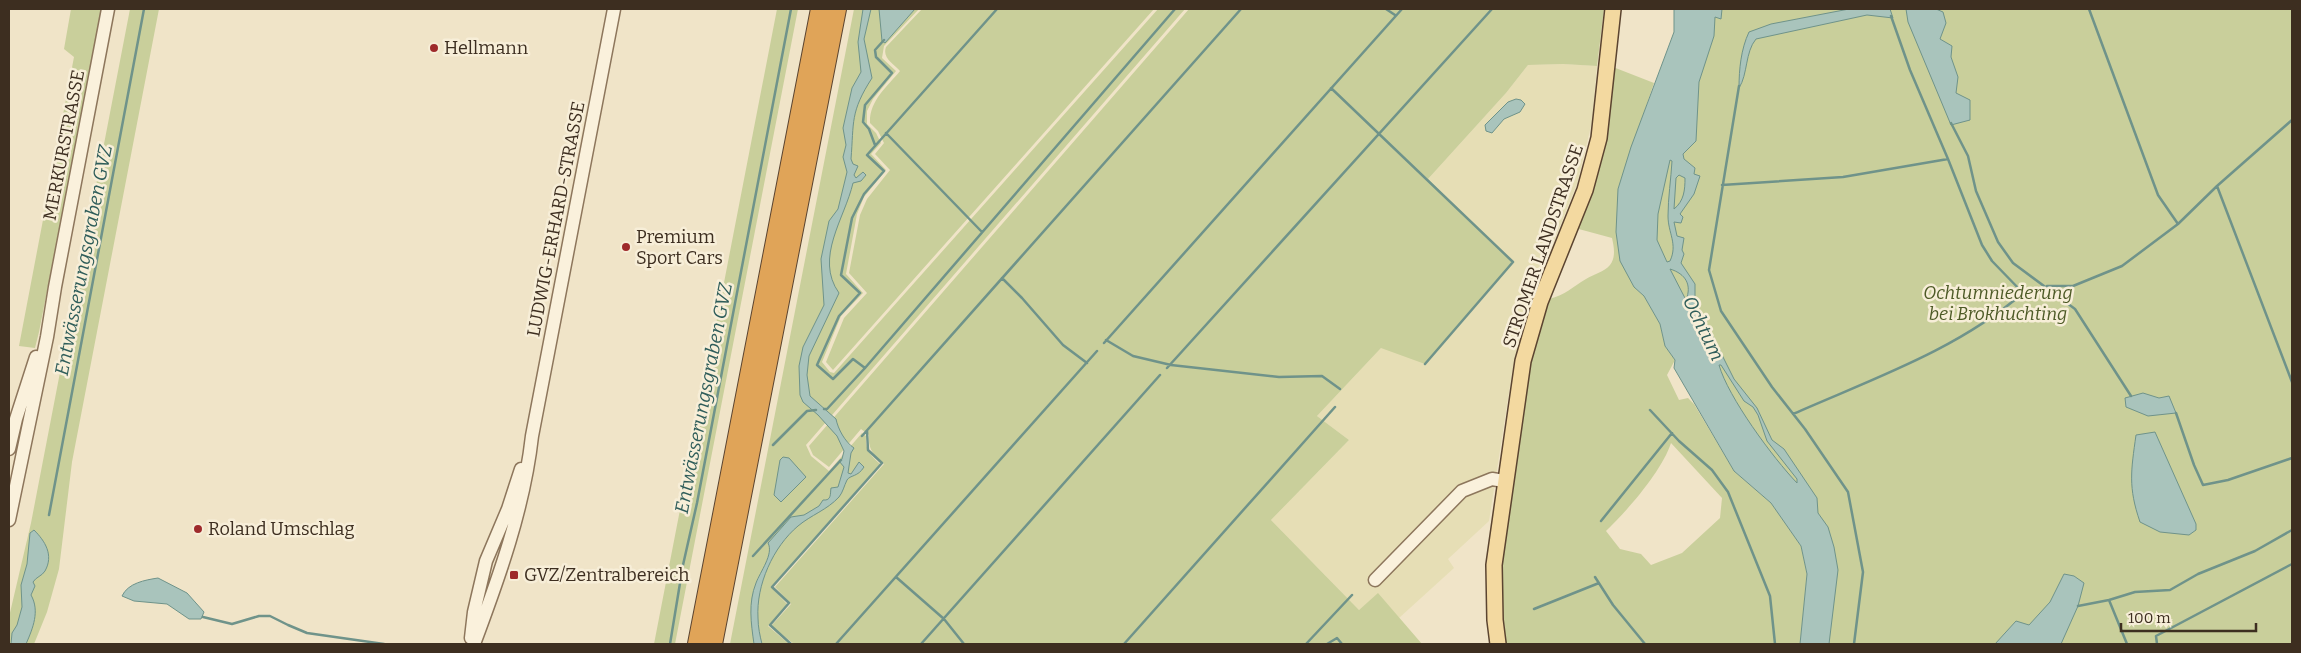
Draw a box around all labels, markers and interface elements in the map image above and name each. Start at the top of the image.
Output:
place label: Hellmann [444,37,529,59]
marker: Hellmann [428,42,440,54]
street label: MERKURSTRASSE [39,68,89,222]
street label: LUDWIG-ERHARD-STRASSE [522,99,590,339]
street label: STROMER LANDSTRASSE [1498,141,1588,351]
water label: Entwässerungsgraben GVZ [50,142,117,377]
place label: Premium Sport Cars [636,226,723,269]
marker: Premium Sport Cars [620,241,632,253]
water label: Entwässerungsgraben GVZ [670,280,737,515]
park label: Ochtumniederung bei Brokhuchting [1923,282,2073,325]
water label: Ochtum [1678,292,1729,364]
place label: Roland Umschlag [208,518,354,540]
marker: Roland Umschlag [192,523,204,535]
place label: GVZ/Zentralbereich [524,564,689,586]
marker: GVZ/Zentralbereich [508,569,520,581]
scale bar [2121,600,2256,632]
text: 100 m [2128,609,2171,627]

